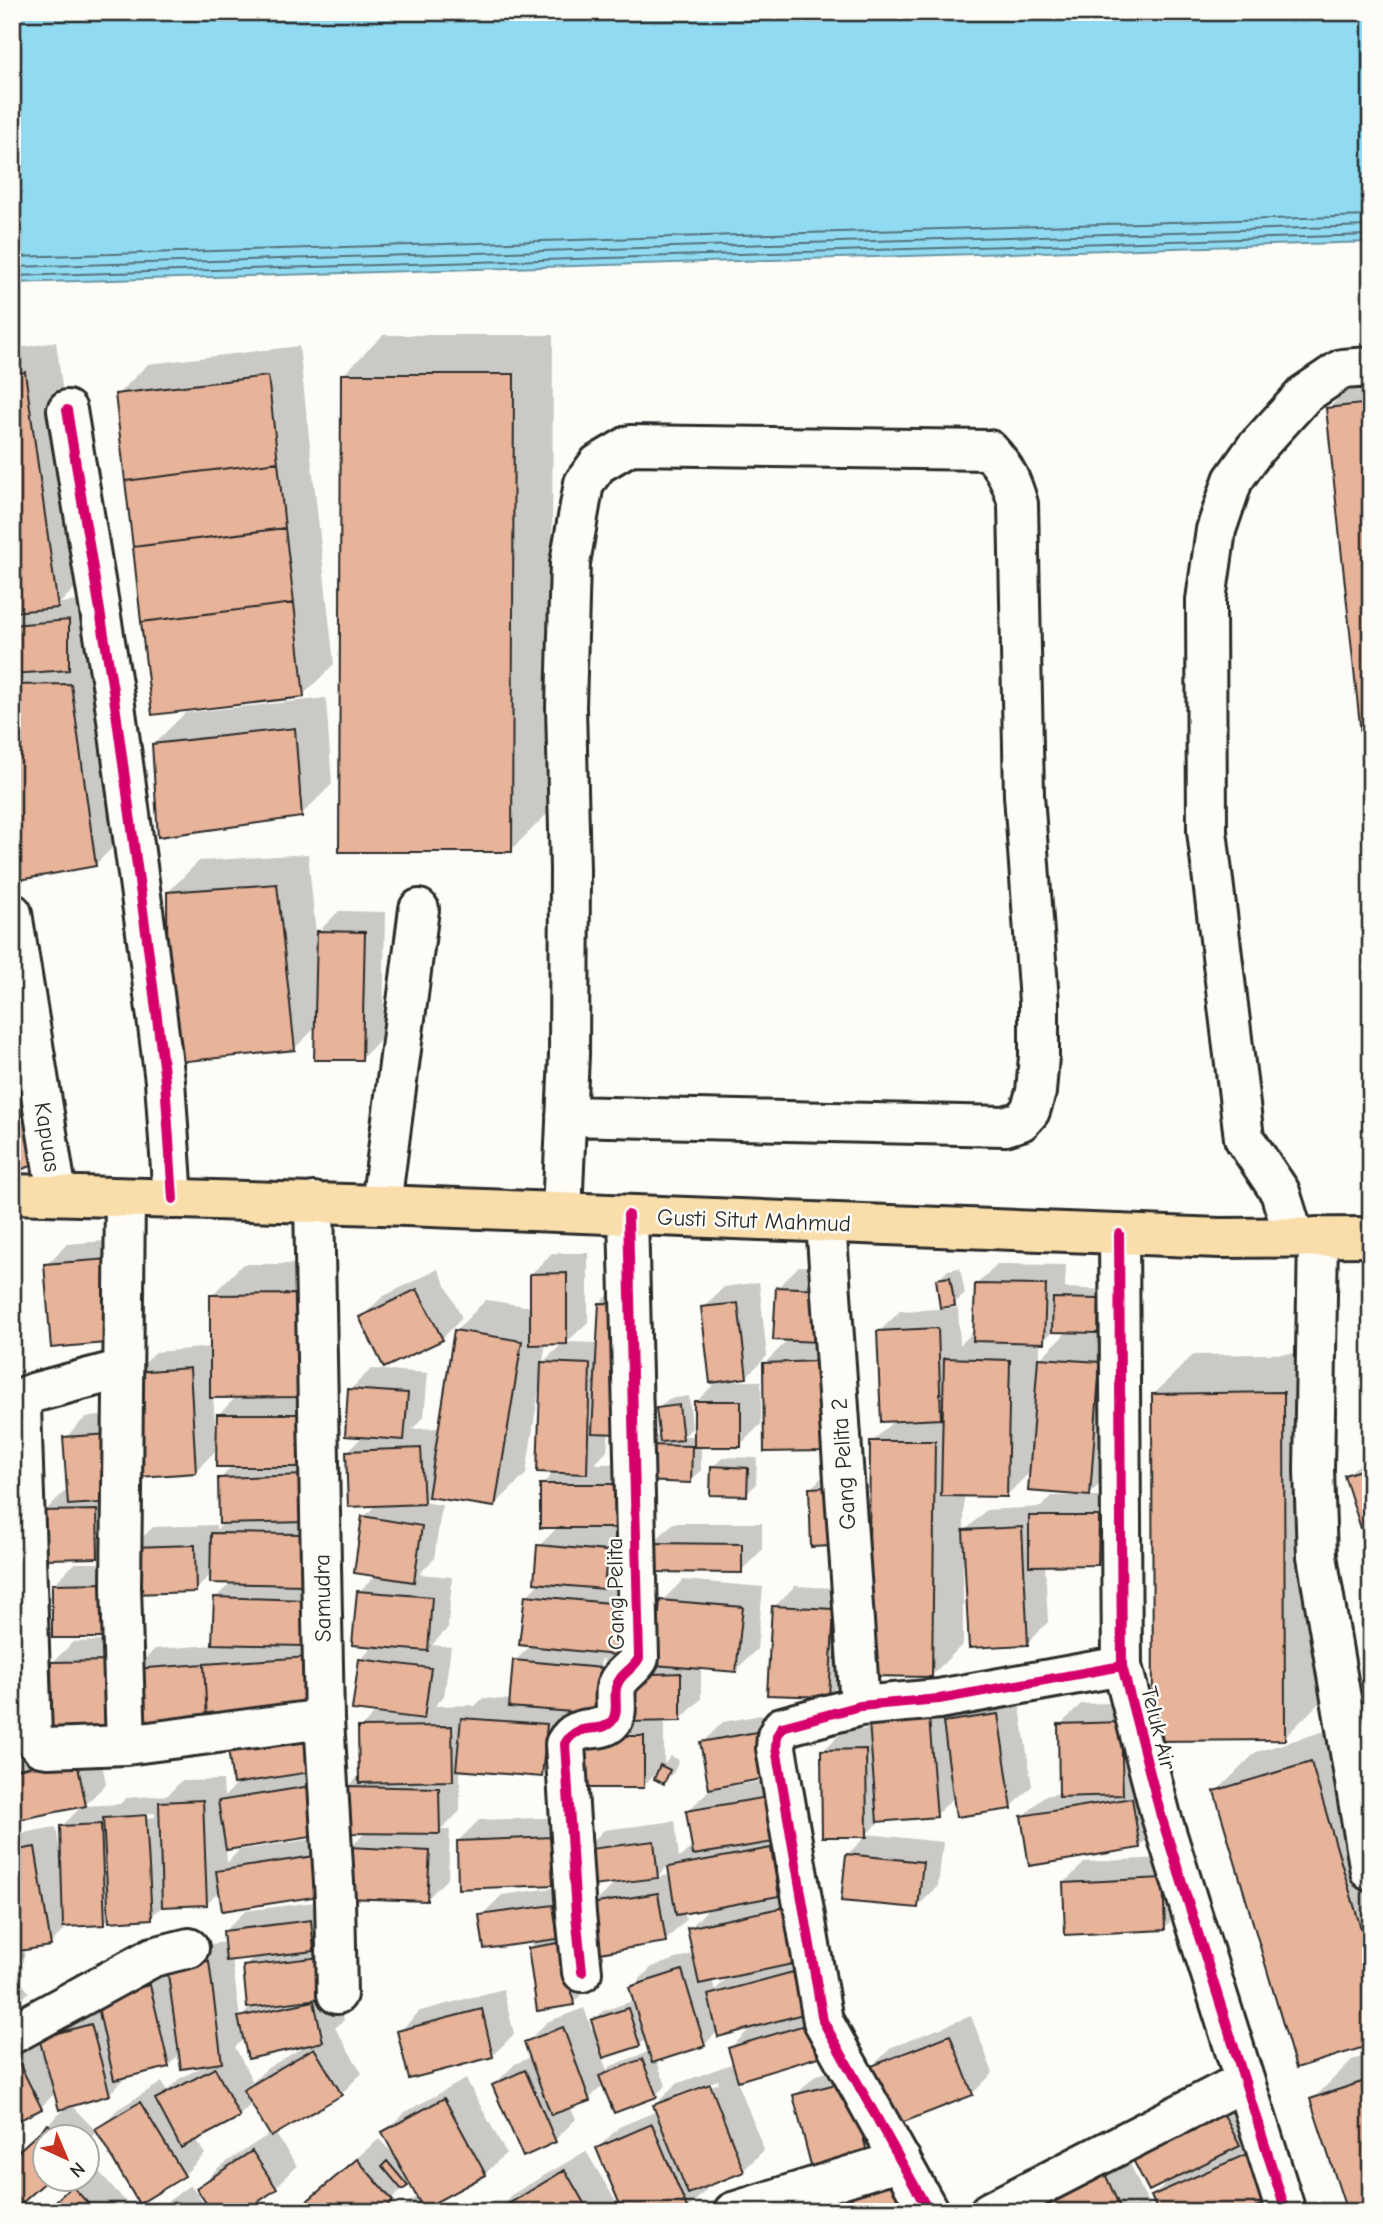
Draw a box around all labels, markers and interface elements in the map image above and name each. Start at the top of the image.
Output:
street label: Kapuas [29,1100,66,1174]
street label: Gusti Situt Mahmud [656,1204,852,1237]
street label: Gang Pelita 2 [825,1397,862,1531]
street label: Gang Pelita [601,1538,630,1650]
street label: Samudra [308,1554,337,1642]
street label: Teluk Air [1135,1684,1182,1773]
north arrow [32,2122,102,2192]
text: N [65,2157,89,2182]

